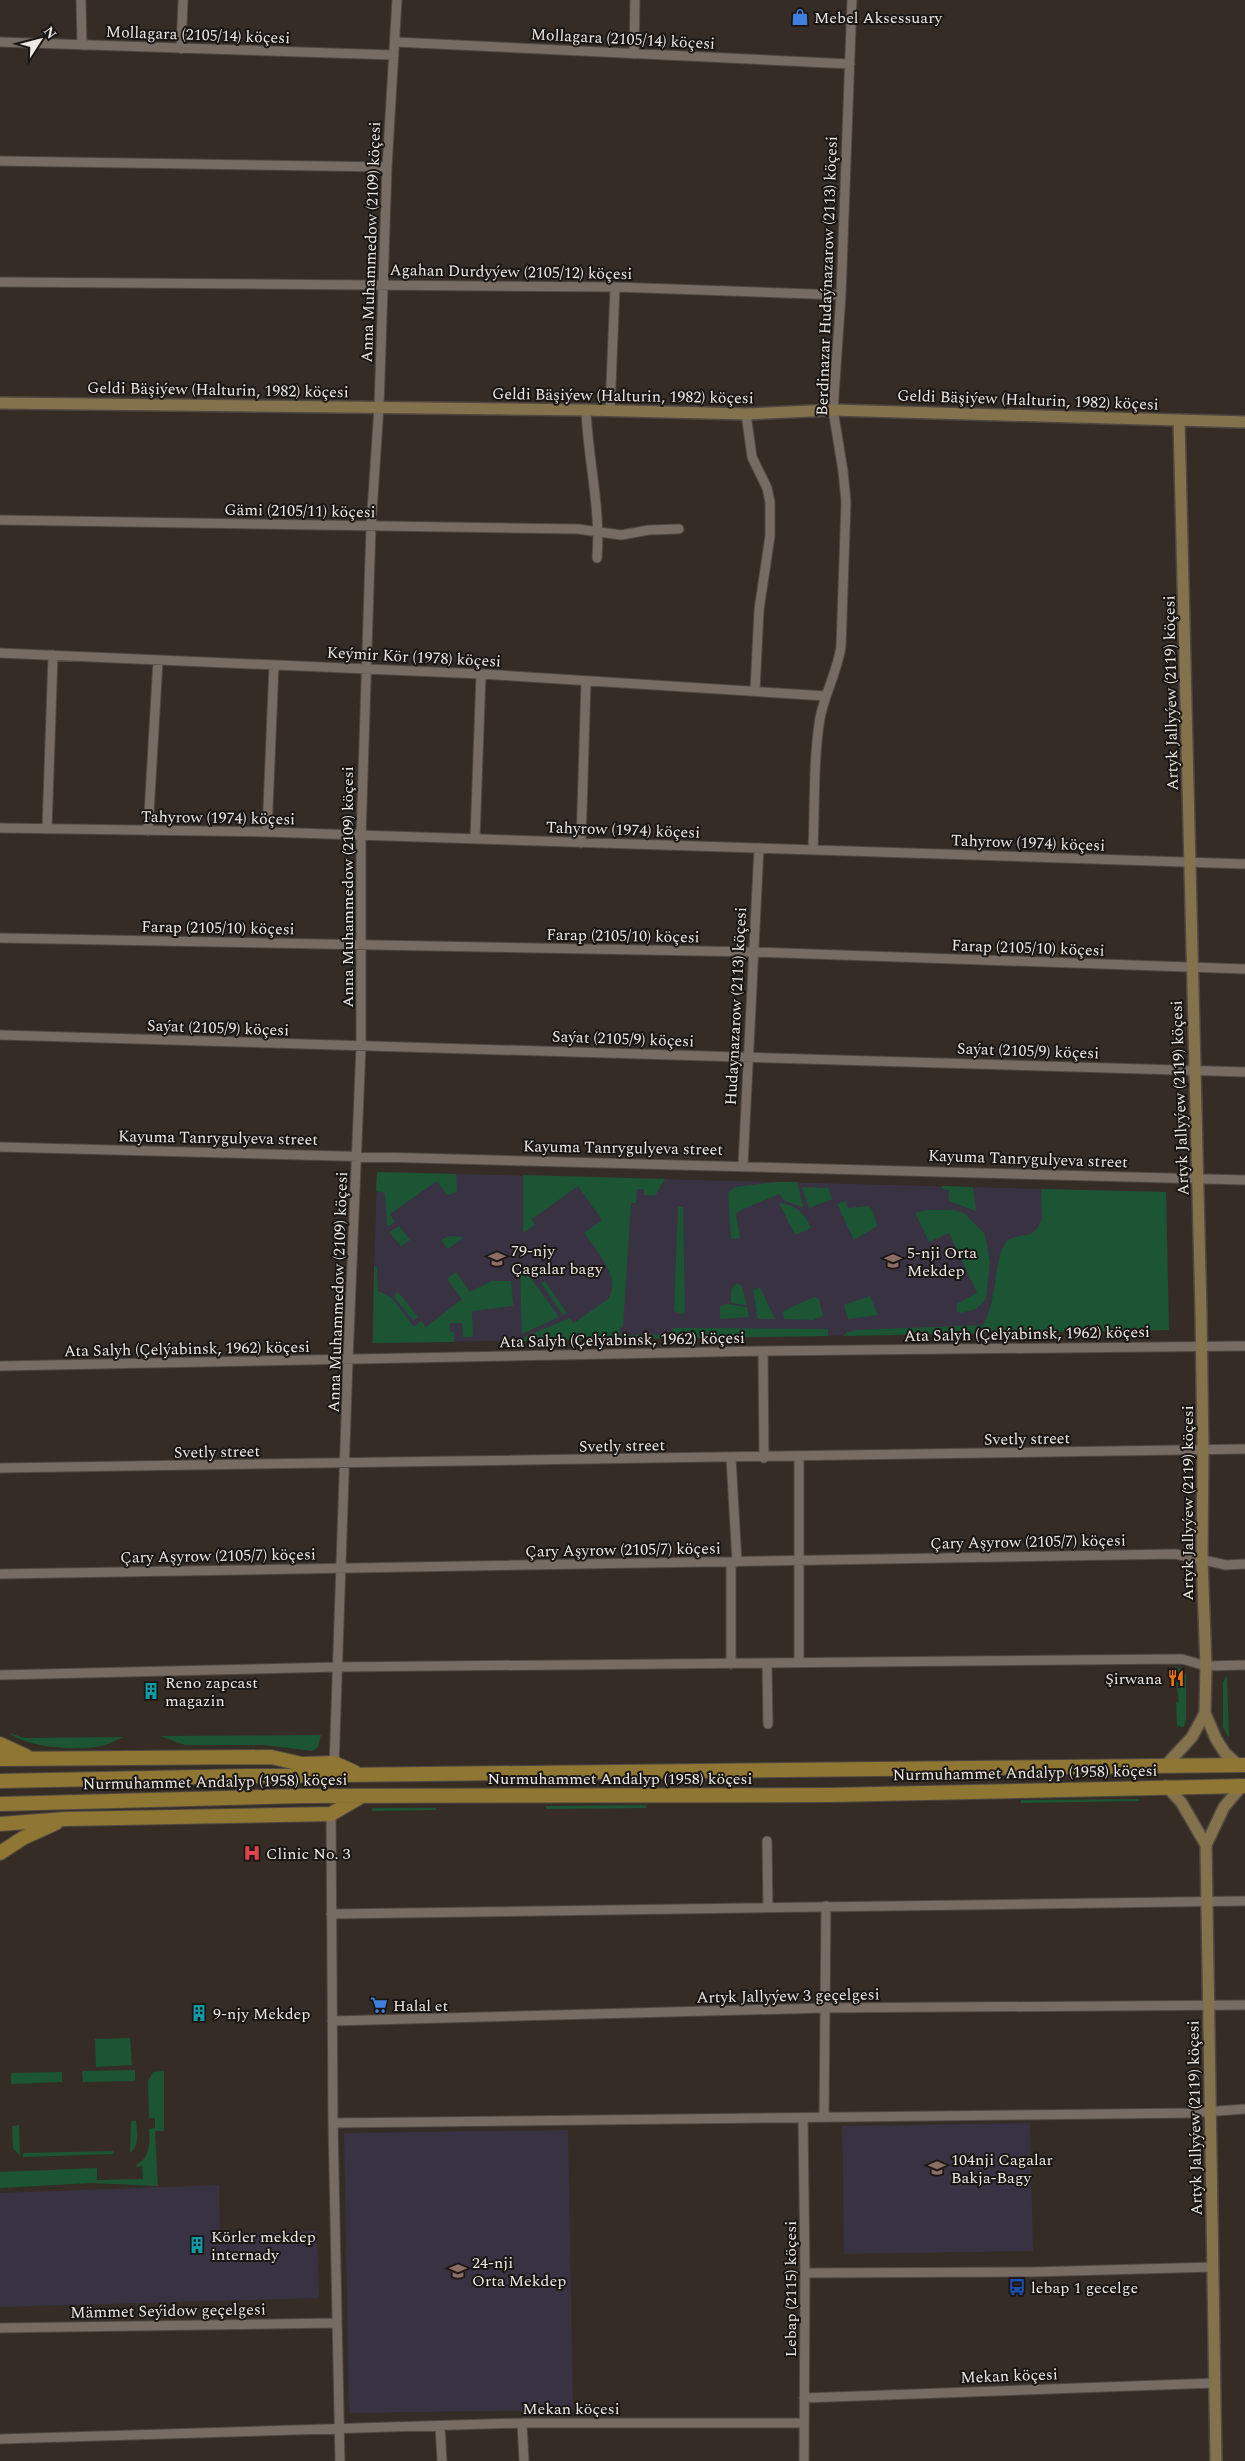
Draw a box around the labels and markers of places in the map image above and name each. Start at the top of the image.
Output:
place label: Mebel Aksessuary [814,6,943,30]
shop icon: Mebel Aksessuary [790,7,810,27]
place label: 79-njy Çagalar bagy [511,1239,604,1281]
place label: 5-nji Orta Mekdep [907,1241,977,1283]
school or university icon: 79-njy Çagalar bagy [487,1249,507,1269]
school or university icon: 5-nji Orta Mekdep [883,1251,903,1271]
place label: Şirwana [1105,1667,1162,1691]
restaurant icon: Şirwana [1166,1668,1186,1688]
place label: Reno zapcast magazin [165,1671,258,1713]
building icon: Reno zapcast magazin [141,1681,161,1701]
place label: Clinic No. 3 [266,1842,351,1866]
hospital icon: Clinic No. 3 [242,1843,262,1863]
place label: Halal et [393,1994,449,2018]
supermarket icon: Halal et [369,1995,389,2015]
place label: 9-njy Mekdep [213,2002,310,2026]
building icon: 9-njy Mekdep [189,2003,209,2023]
place label: 104nji Cagalar Bakja-Bagy [951,2148,1053,2190]
school or university icon: 104nji Cagalar Bakja-Bagy [927,2158,947,2178]
place label: Körler mekdep internady [211,2225,316,2267]
building icon: Körler mekdep internady [187,2235,207,2255]
place label: 24-nji Orta Mekdep [472,2251,566,2293]
school or university icon: 24-nji Orta Mekdep [448,2261,468,2281]
place label: lebap 1 gecelge [1031,2276,1138,2300]
bus stop icon: lebap 1 gecelge [1007,2277,1027,2297]

